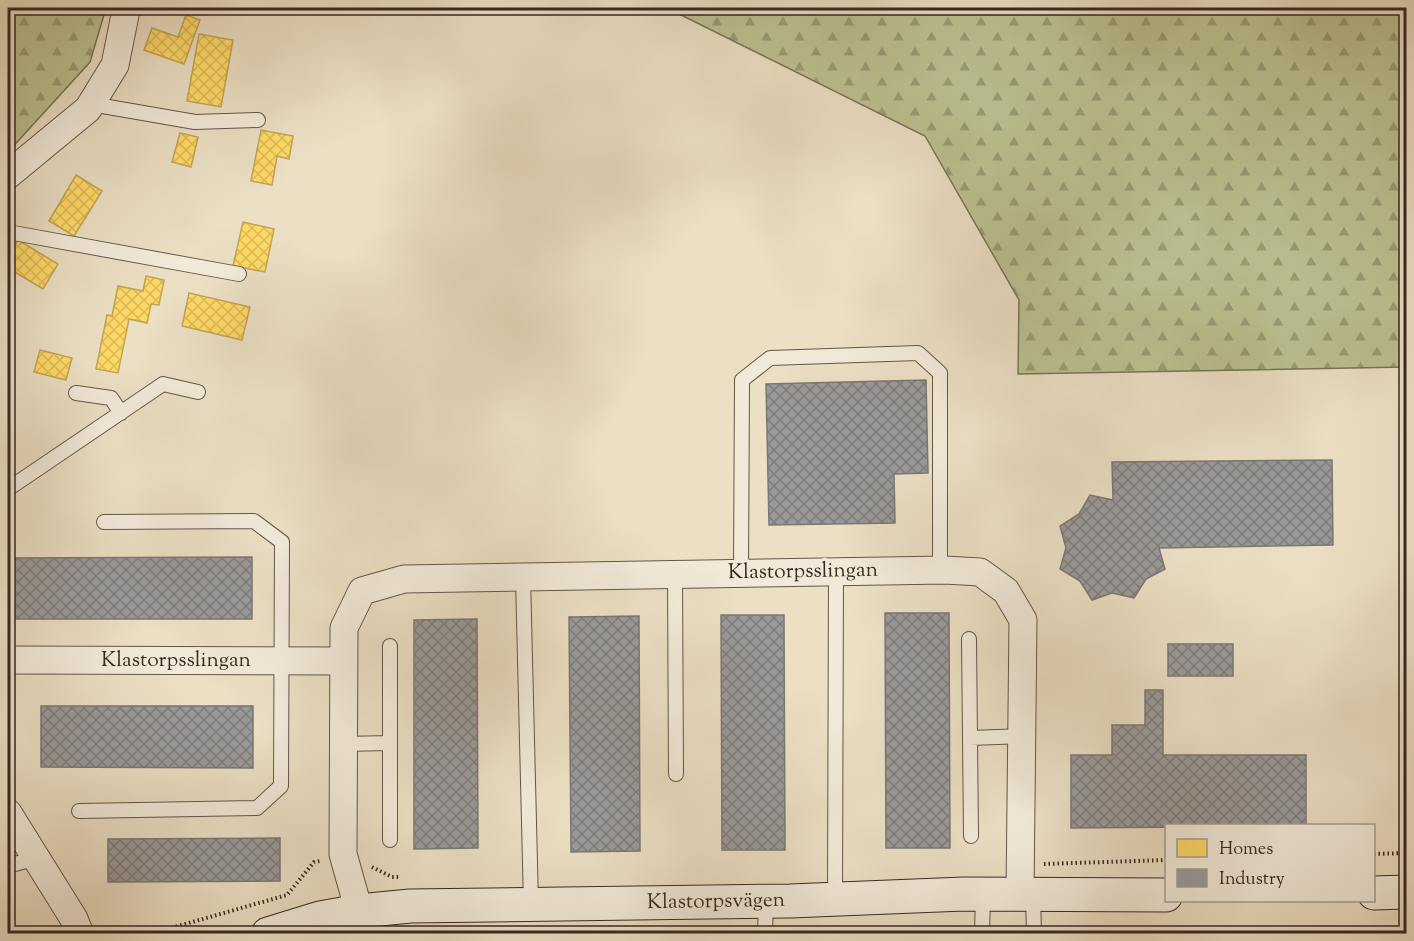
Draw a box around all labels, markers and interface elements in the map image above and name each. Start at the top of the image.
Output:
street label: Klastorpsslingan [728,556,878,588]
street label: Klastorpsslingan [101,646,251,676]
legend [1165,824,1375,902]
text: Homes [1219,837,1273,863]
text: Industry [1219,867,1285,893]
street label: Klastorpsvägen [647,886,785,918]

